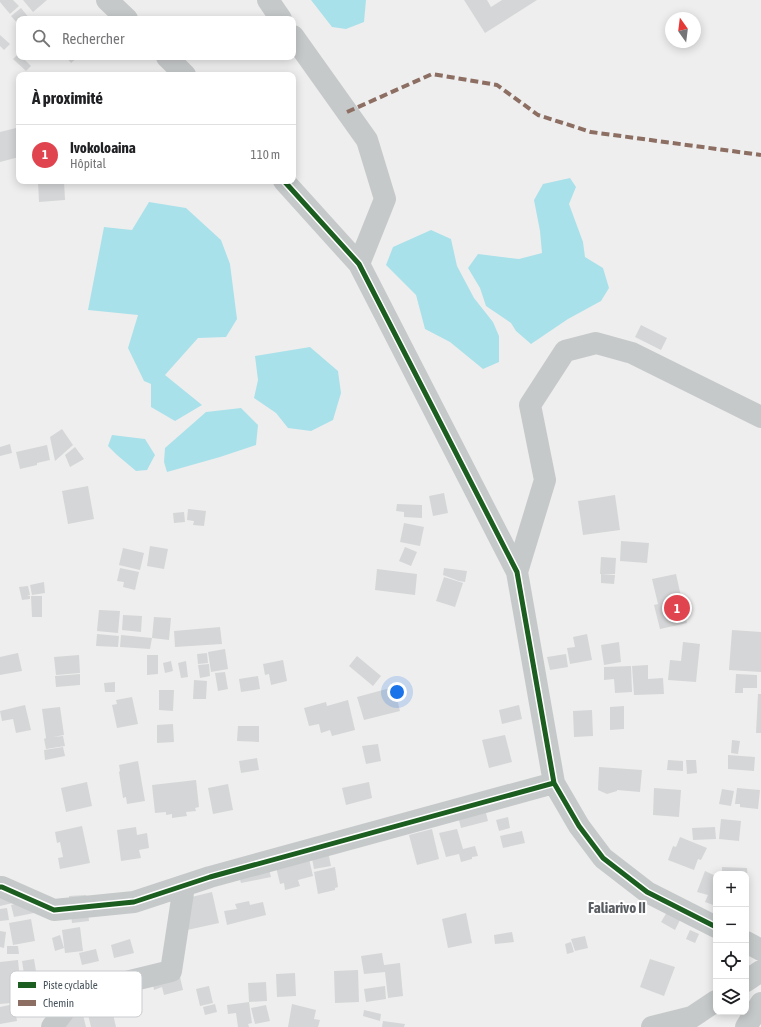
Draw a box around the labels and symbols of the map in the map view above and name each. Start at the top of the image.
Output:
north arrow [665,12,701,48]
pin: 1 [664,593,690,623]
your location [387,682,407,702]
district label: Faliarivo II [588,899,646,916]
legend [10,971,142,1017]
text: Piste cyclable [43,979,98,991]
text: Chemin [43,997,74,1009]

